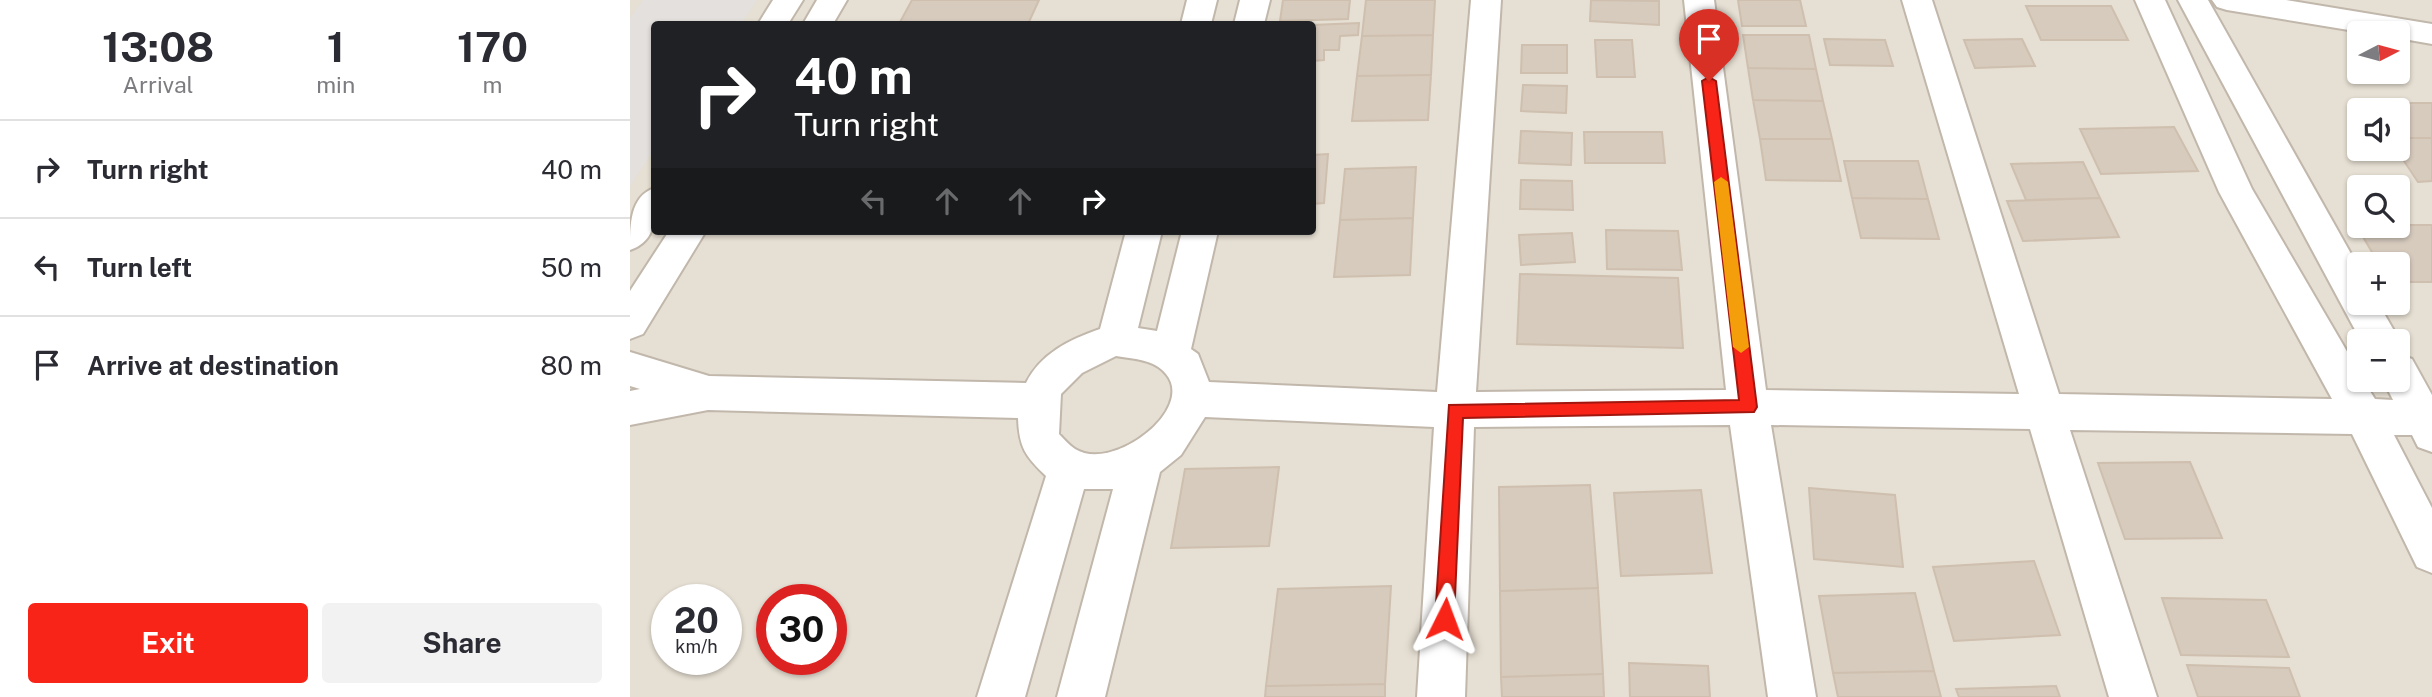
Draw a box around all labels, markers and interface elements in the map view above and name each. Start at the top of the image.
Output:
pin [1679,9,1739,81]
icon: arrive [1690,20,1728,58]
north arrow [2347,21,2410,84]
map controls [2347,21,2410,392]
text: 13:08 [102,22,214,71]
text: 1 [327,22,345,71]
text: 170 [457,22,528,71]
text: 40 m [794,47,913,105]
icon: right [679,49,770,140]
text: Arrival [123,71,194,98]
text: min [316,71,355,98]
text: m [483,71,503,98]
button: sound [2347,98,2410,161]
text: Turn right [794,106,939,143]
icon: right [28,150,66,188]
text: Turn right [87,154,209,185]
text: 40 m [541,154,602,185]
button: search [2347,175,2410,238]
icon: left [855,182,893,220]
icon: ahead [928,182,966,220]
icon: ahead [1001,182,1039,220]
icon: right [1074,182,1112,220]
icon: left [28,248,66,286]
text: Turn left [87,252,192,283]
text: 50 m [541,252,602,283]
button: + [2347,252,2410,315]
button: − [2347,329,2410,392]
icon: arrive [28,346,66,384]
text: Arrive at destination [87,350,339,381]
text: 80 m [541,350,602,381]
position arrow [1408,582,1482,656]
speed limit sign: 30 [756,584,847,675]
text: 20 [674,600,719,641]
button: Exit [28,603,308,683]
button: Share [322,603,602,683]
text: km/h [675,636,718,657]

